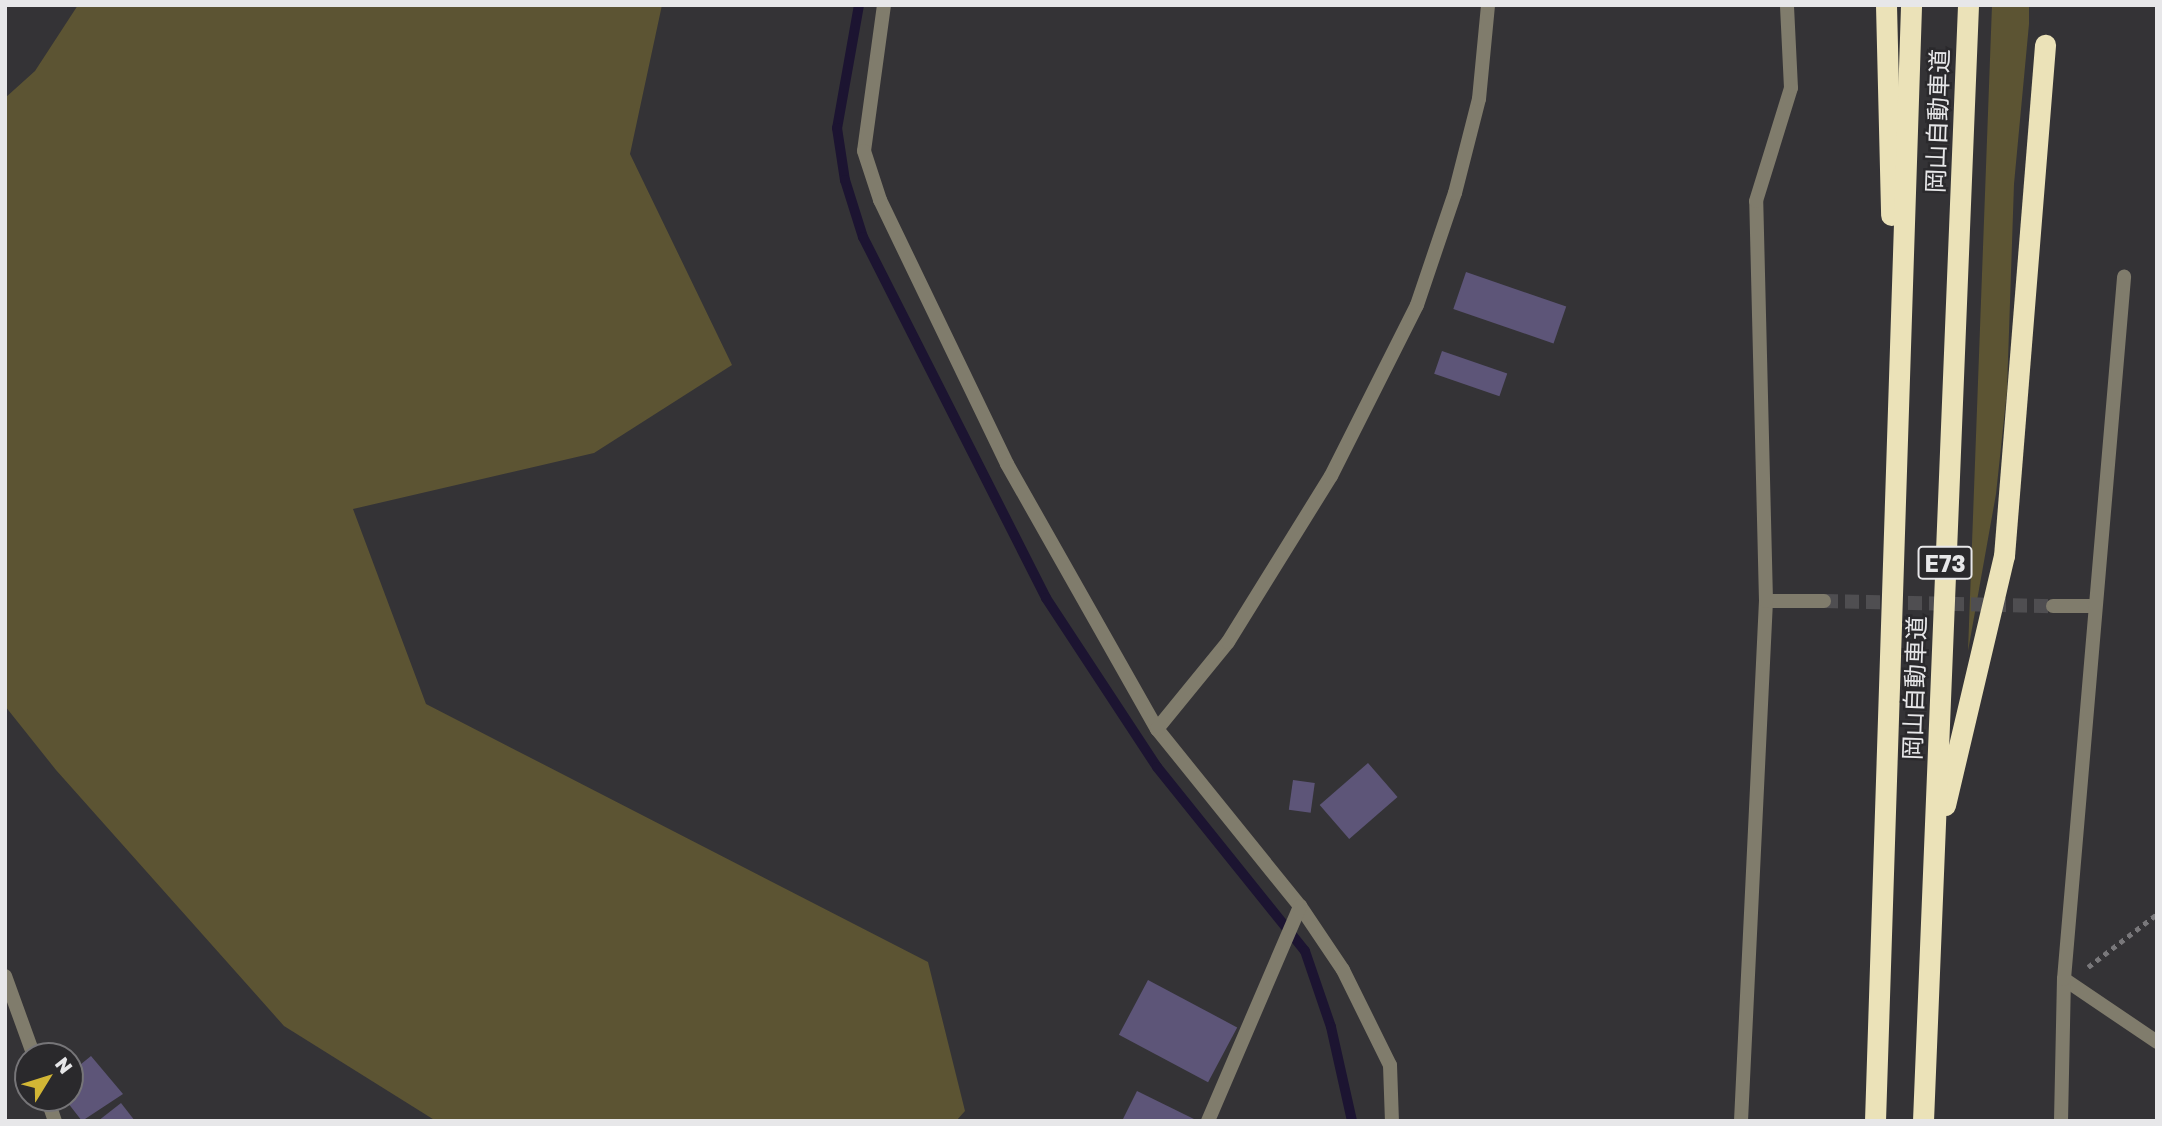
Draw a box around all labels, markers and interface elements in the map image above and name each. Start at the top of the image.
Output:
street label: 岡山自動車道 [1920,49,1954,193]
road number: E73 [1917,544,1973,582]
street label: 岡山自動車道 [1897,616,1931,760]
north arrow [14,1042,84,1112]
text: N [51,1052,78,1078]

